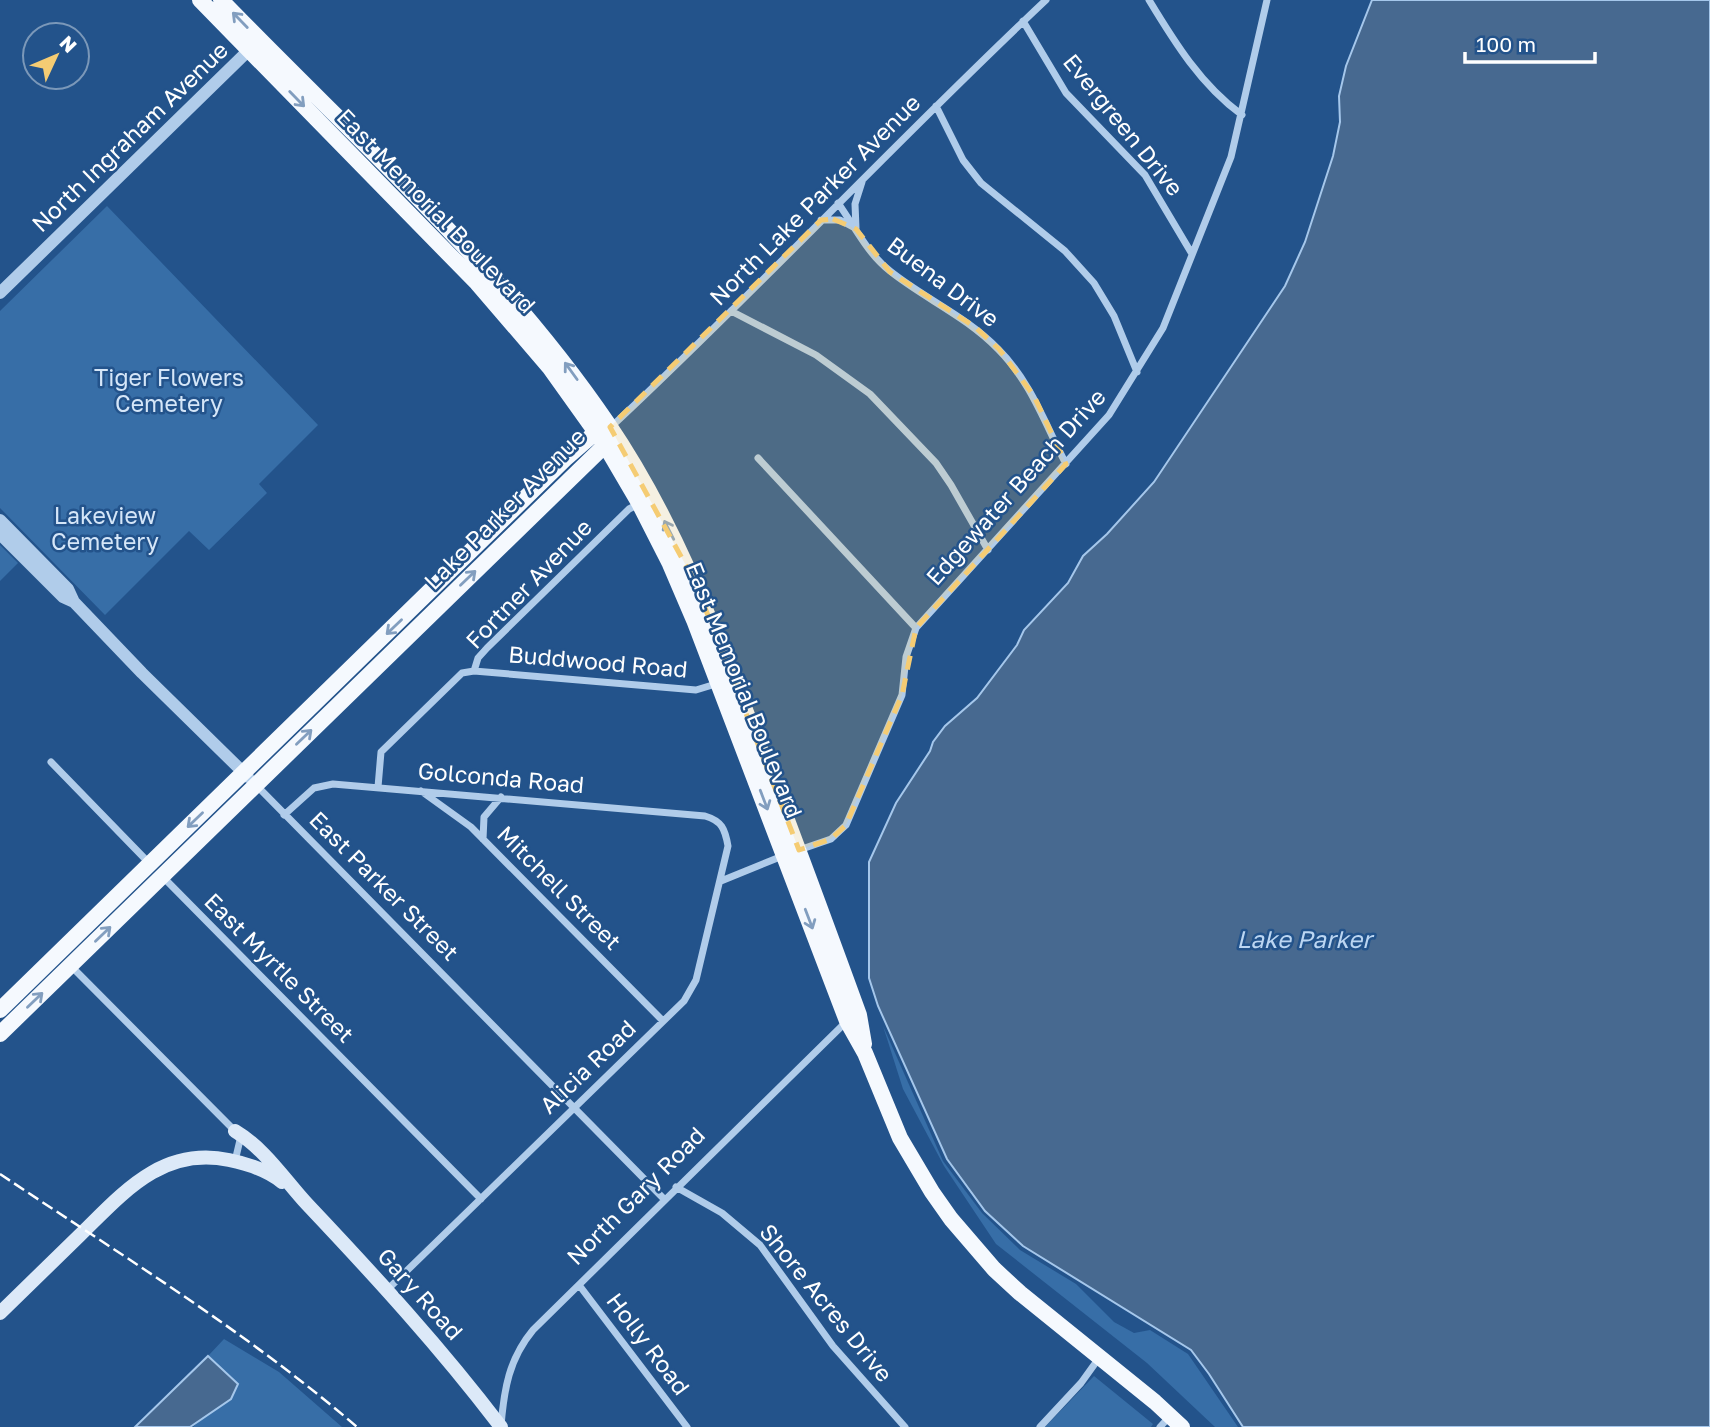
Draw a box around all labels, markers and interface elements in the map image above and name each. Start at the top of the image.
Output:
one-way arrow [232,12,249,29]
north arrow [21,21,91,91]
scale bar [1465,21,1594,65]
text: 100 m [1476,31,1536,57]
street label: North Ingraham Avenue [26,36,234,238]
street label: Evergreen Drive [1058,48,1190,201]
street label: North Lake Parker Avenue [703,88,925,310]
one-way arrow [288,90,305,107]
street label: East Memorial Boulevard [332,102,542,318]
street label: Buena Drive [882,230,1005,332]
park label: Tiger Flowers Cemetery [94,363,244,417]
one-way arrow [563,363,578,381]
street label: Edgewater Beach Drive [920,382,1111,590]
street label: Lake Parker Avenue [418,422,591,595]
park label: Lakeview Cemetery [51,501,159,555]
street label: Fortner Avenue [459,513,597,654]
one-way arrow [662,520,676,541]
street label: East Memorial Boulevard [681,558,809,822]
one-way arrow [459,570,476,587]
one-way arrow [385,618,402,635]
street label: Buddwood Road [507,639,689,683]
one-way arrow [296,729,313,746]
street label: Golconda Road [417,756,585,798]
one-way arrow [758,789,771,811]
street label: East Parker Street [304,805,465,966]
one-way arrow [187,811,204,828]
street label: Mitchell Street [492,820,627,955]
street label: East Myrtle Street [199,887,360,1048]
one-way arrow [803,908,816,929]
water label: Lake Parker [1236,924,1375,953]
one-way arrow [94,926,111,943]
one-way arrow [26,991,43,1008]
street label: Alicia Road [534,1014,641,1119]
street label: North Gary Road [560,1120,710,1270]
street label: Shore Acres Drive [754,1218,899,1387]
street label: Gary Road [372,1242,469,1345]
street label: Holly Road [601,1287,696,1400]

